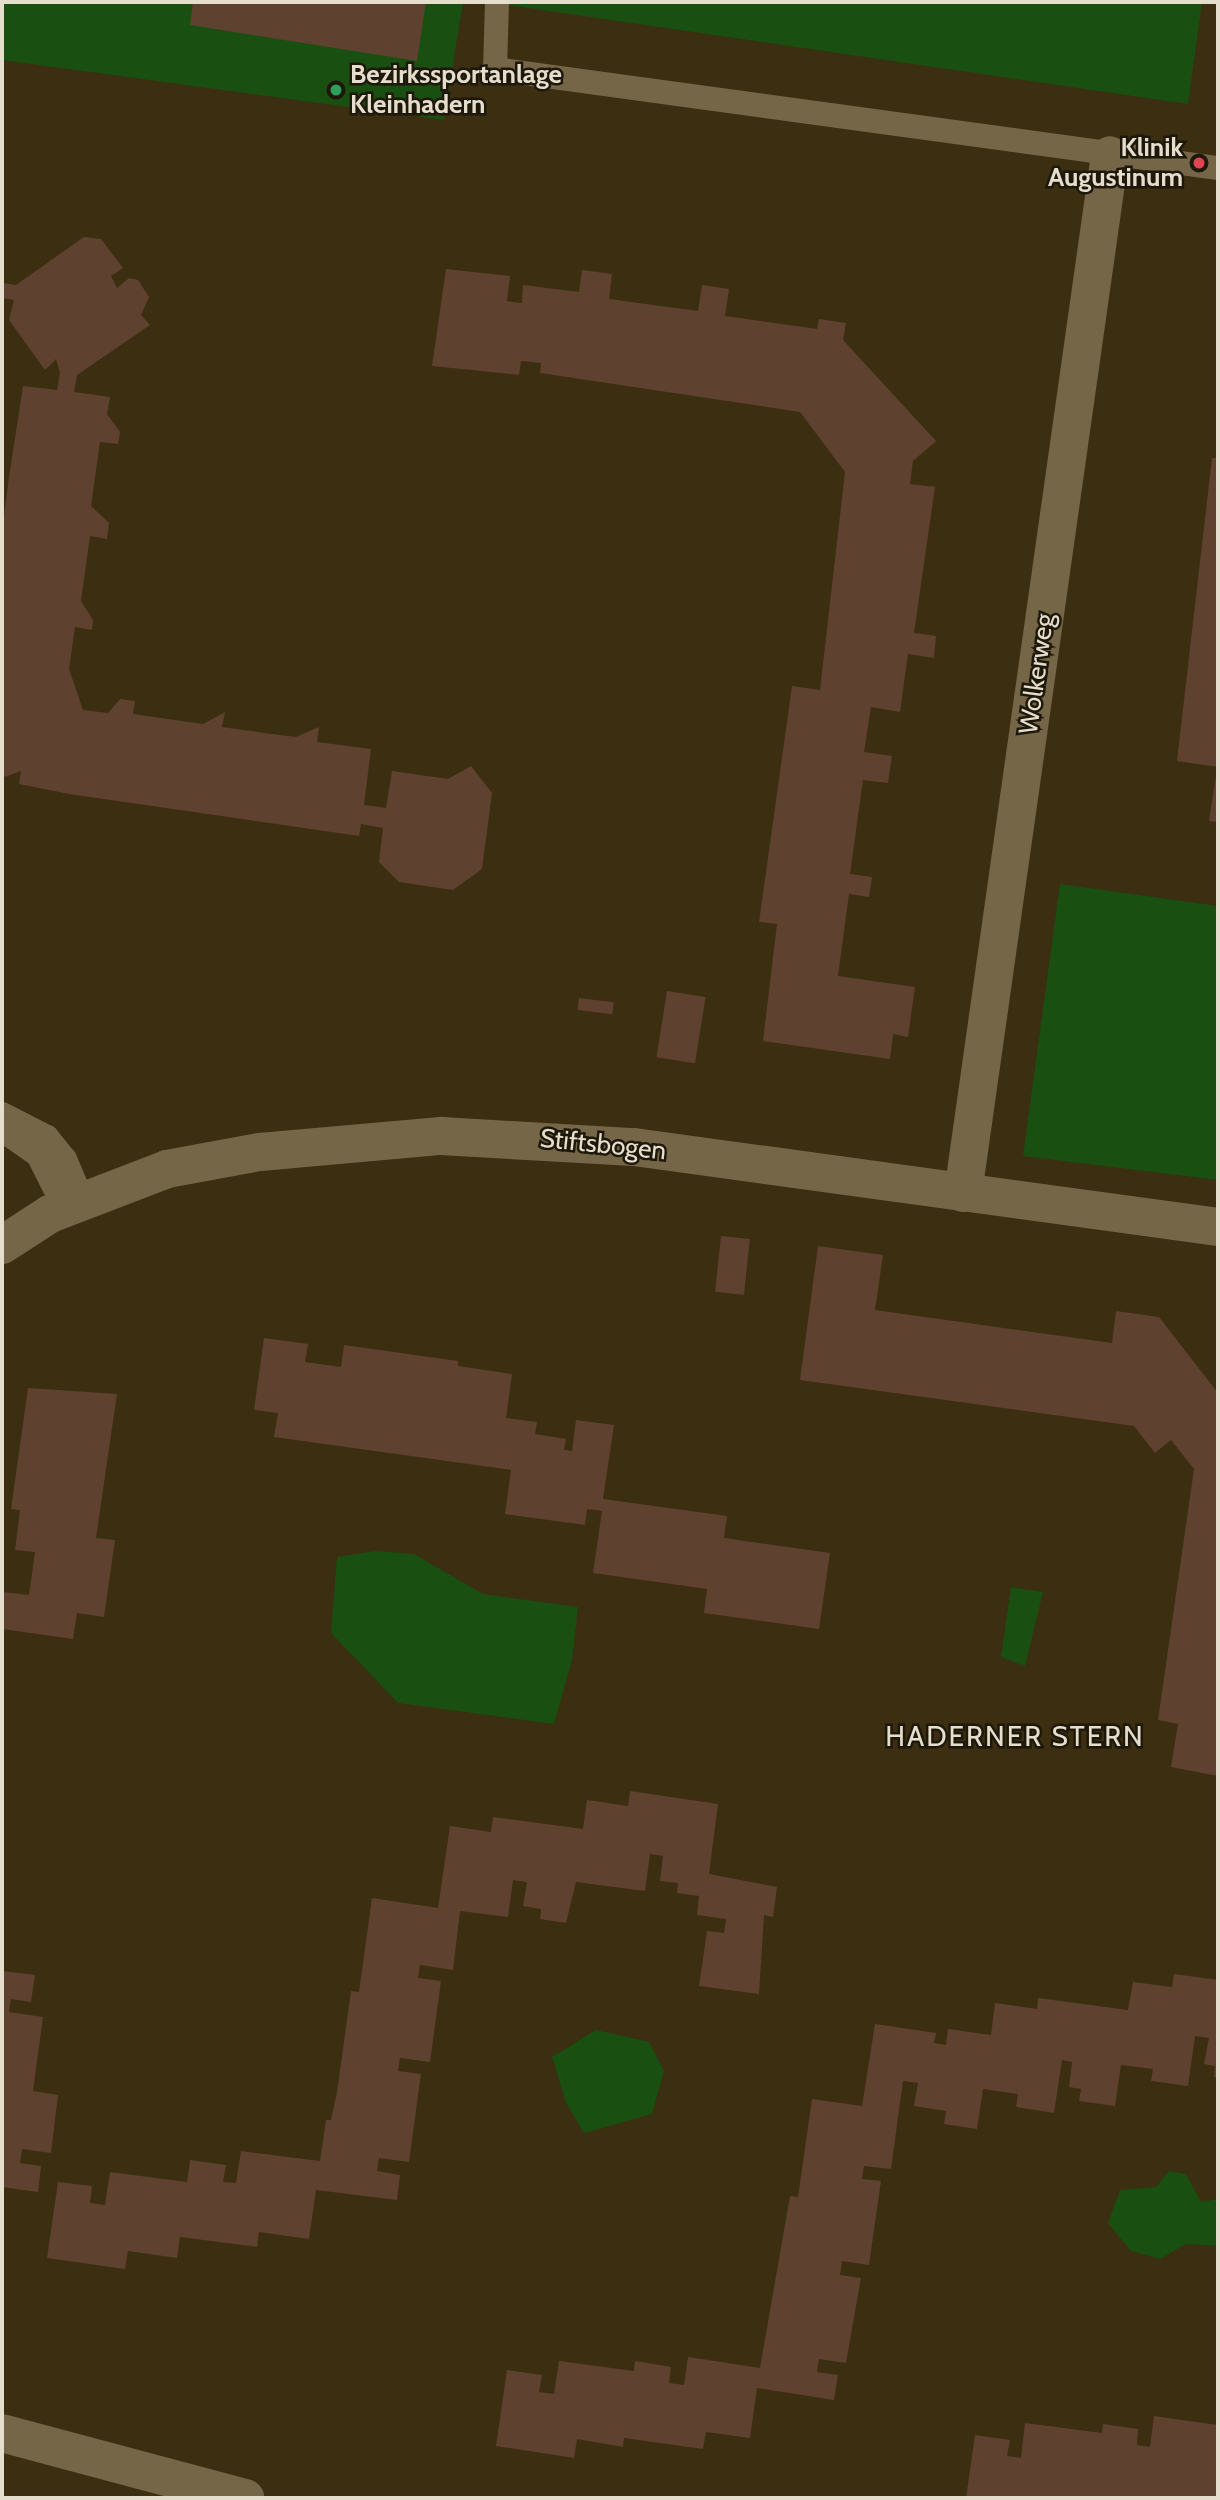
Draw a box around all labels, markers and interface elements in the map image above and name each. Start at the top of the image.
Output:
place label: Bezirkssportanlage Kleinhadern [350,59,562,120]
marker: Bezirkssportanlage Kleinhadern [328,82,344,98]
place label: Klinik Augustinum [1048,132,1183,194]
marker: Klinik Augustinum [1189,153,1209,173]
street label: Wolkerweg [1013,612,1061,736]
street label: Stiftsbogen [538,1123,668,1167]
district label: HADERNER STERN [887,1719,1143,1753]

